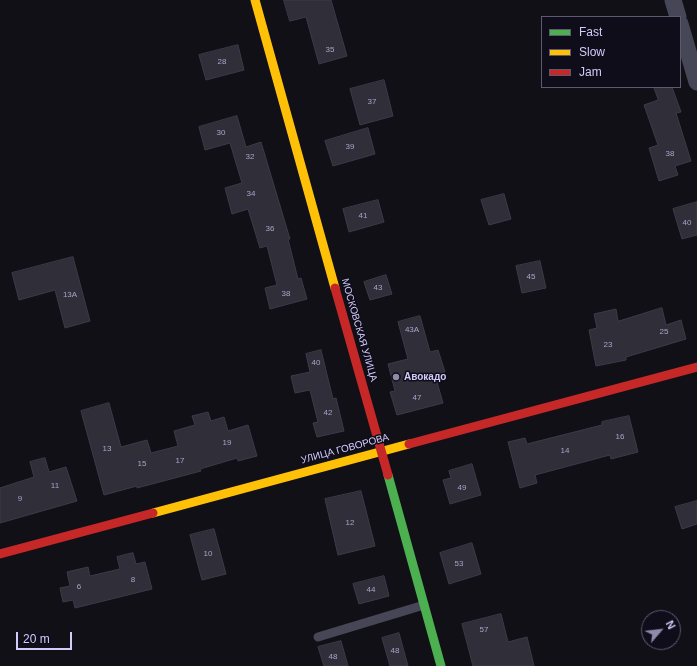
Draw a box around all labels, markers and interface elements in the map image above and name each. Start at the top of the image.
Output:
legend [541,16,681,88]
text: Fast [579,25,602,39]
house number: 35 [326,45,334,55]
text: Slow [579,45,605,59]
house number: 28 [218,57,226,67]
text: Jam [579,65,602,79]
house number: 37 [368,97,376,107]
house number: 30 [217,128,225,138]
house number: 39 [346,142,354,152]
house number: 38 [666,149,674,159]
house number: 32 [246,152,254,162]
house number: 34 [247,189,255,199]
house number: 41 [359,211,367,221]
house number: 40 [683,218,691,228]
house number: 36 [266,224,274,234]
house number: 45 [527,272,535,282]
street label: МОСКОВСКАЯ УЛИЦА [339,277,379,383]
house number: 43 [374,283,382,293]
house number: 38 [282,289,290,299]
house number: 13А [63,290,77,300]
house number: 43А [405,325,419,335]
house number: 25 [660,327,668,337]
house number: 23 [604,340,612,350]
house number: 40 [312,358,320,368]
place label: Авокадо [404,371,446,383]
marker: Авокадо [391,372,401,382]
house number: 47 [413,393,421,403]
house number: 42 [324,408,332,418]
street label: УЛИЦА ГОВОРОВА [300,431,390,467]
house number: 16 [616,432,624,442]
house number: 19 [223,438,231,448]
house number: 13 [103,444,111,454]
house number: 14 [561,446,569,456]
house number: 17 [176,456,184,466]
house number: 15 [138,459,146,469]
house number: 11 [51,481,59,491]
house number: 49 [458,483,466,493]
house number: 9 [18,494,22,504]
house number: 12 [346,518,354,528]
house number: 10 [204,549,212,559]
house number: 53 [455,559,463,569]
house number: 8 [131,575,135,585]
house number: 6 [77,582,81,592]
house number: 44 [367,585,375,595]
north arrow [641,610,681,650]
text: N [664,619,678,631]
scale bar [18,624,74,650]
house number: 57 [480,625,488,635]
text: 20 m [23,632,50,646]
house number: 48 [391,646,399,656]
house number: 48 [329,652,337,662]

